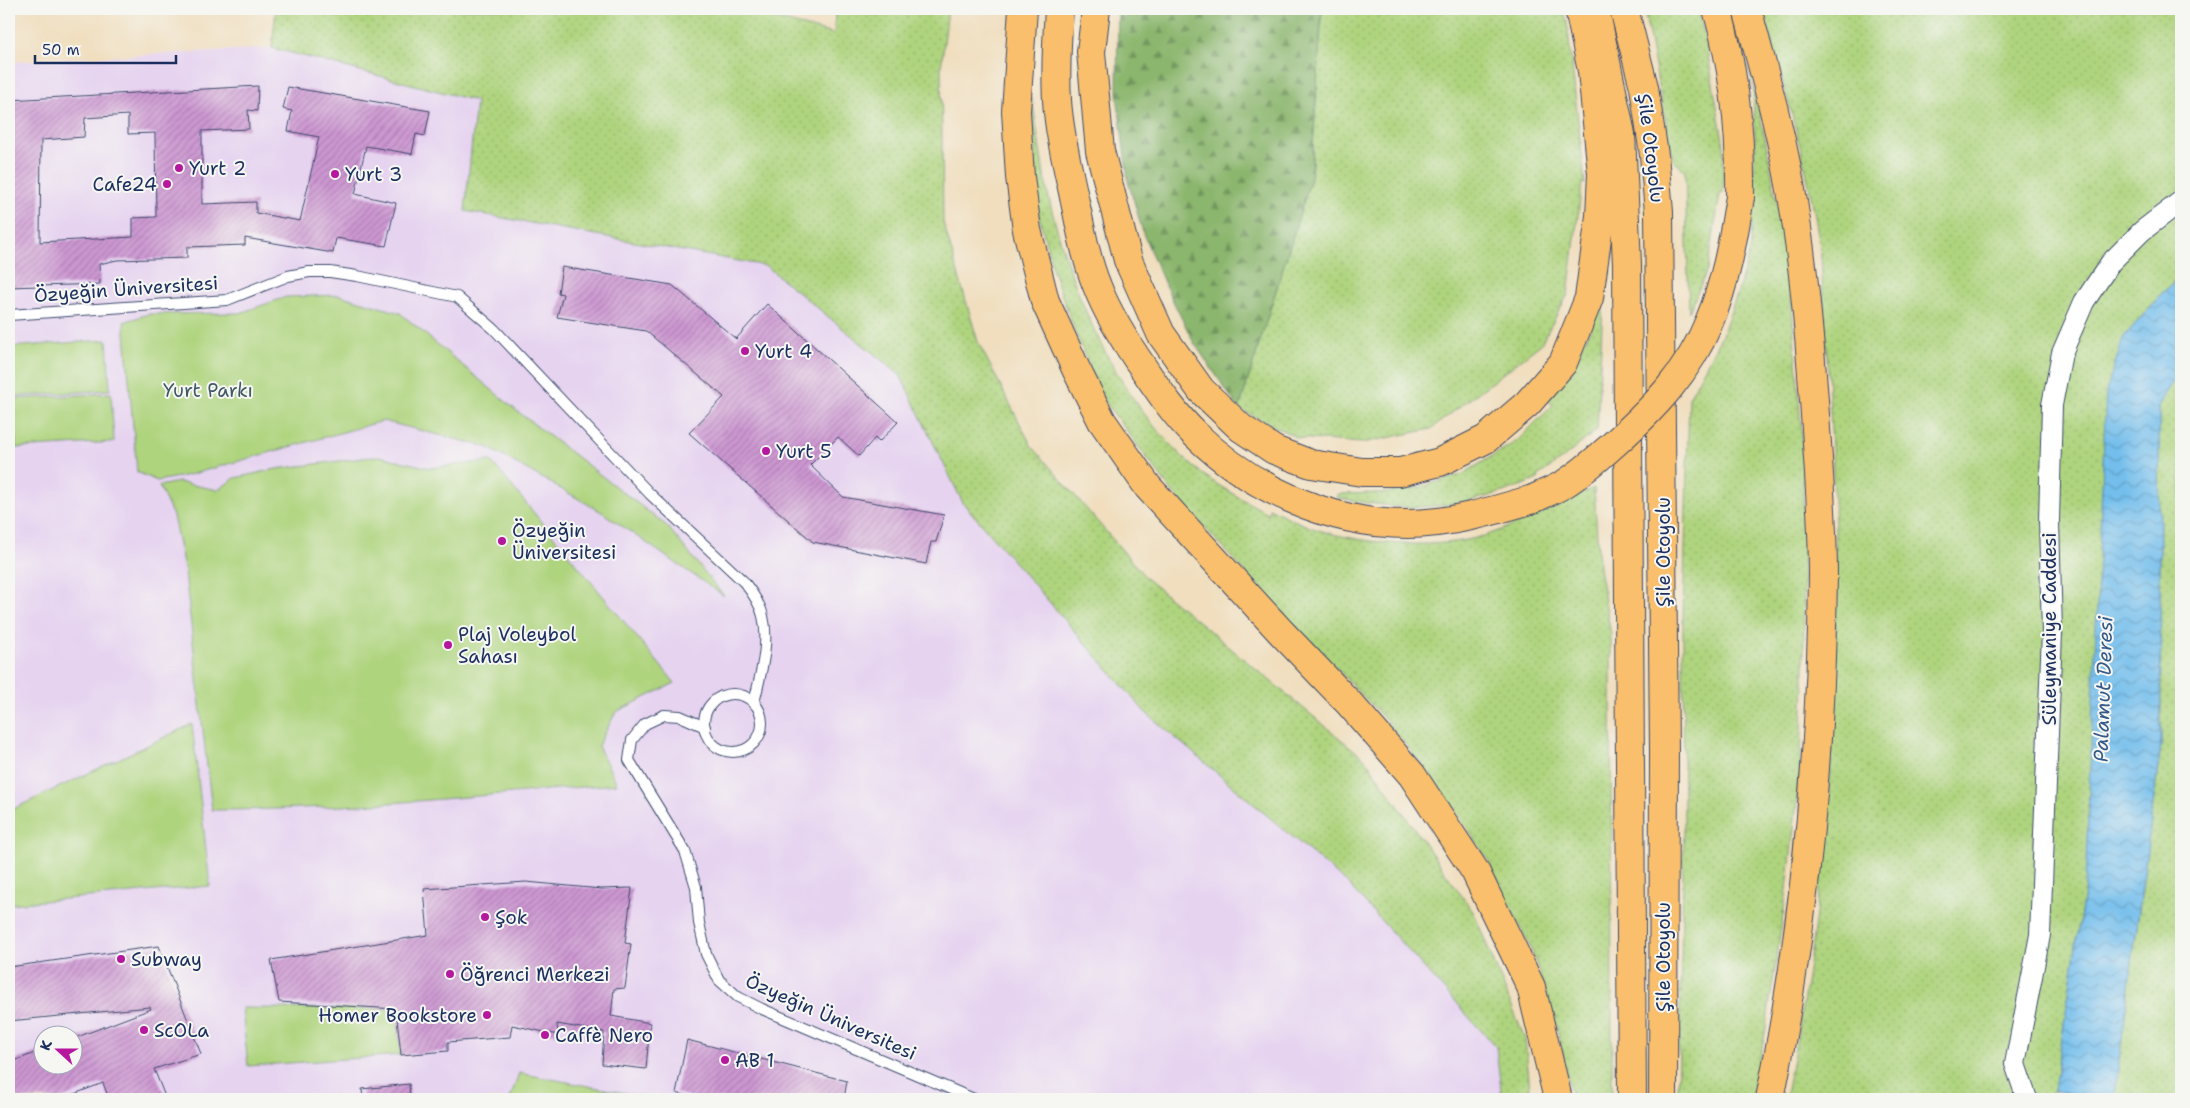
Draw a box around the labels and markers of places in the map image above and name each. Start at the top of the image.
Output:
place label: Yurt 2 [189,156,246,181]
marker: Yurt 2 [173,162,185,174]
place label: Yurt 3 [345,162,402,187]
marker: Yurt 3 [329,168,341,180]
place label: Cafe24 [93,172,157,197]
marker: Cafe24 [161,178,173,190]
place label: Yurt 4 [755,339,812,364]
marker: Yurt 4 [739,345,751,357]
place label: Yurt 5 [776,439,832,464]
marker: Yurt 5 [760,445,772,457]
place label: Özyeğin Üniversitesi [512,518,616,565]
marker: Özyeğin Üniversitesi [496,535,508,547]
place label: Plaj Voleybol Sahası [458,622,576,669]
marker: Plaj Voleybol Sahası [442,639,454,651]
place label: Şok [495,905,528,930]
marker: Şok [479,911,491,923]
place label: Subway [131,947,202,972]
marker: Subway [115,953,127,965]
place label: Öğrenci Merkezi [460,962,610,987]
marker: Öğrenci Merkezi [444,968,456,980]
place label: Homer Bookstore [318,1003,477,1028]
marker: Homer Bookstore [481,1009,493,1021]
place label: ScOLa [154,1018,209,1043]
place label: Caffè Nero [555,1023,653,1048]
marker: ScOLa [138,1024,150,1036]
marker: Caffè Nero [539,1029,551,1041]
place label: AB 1 [735,1048,774,1073]
marker: AB 1 [719,1054,731,1066]

